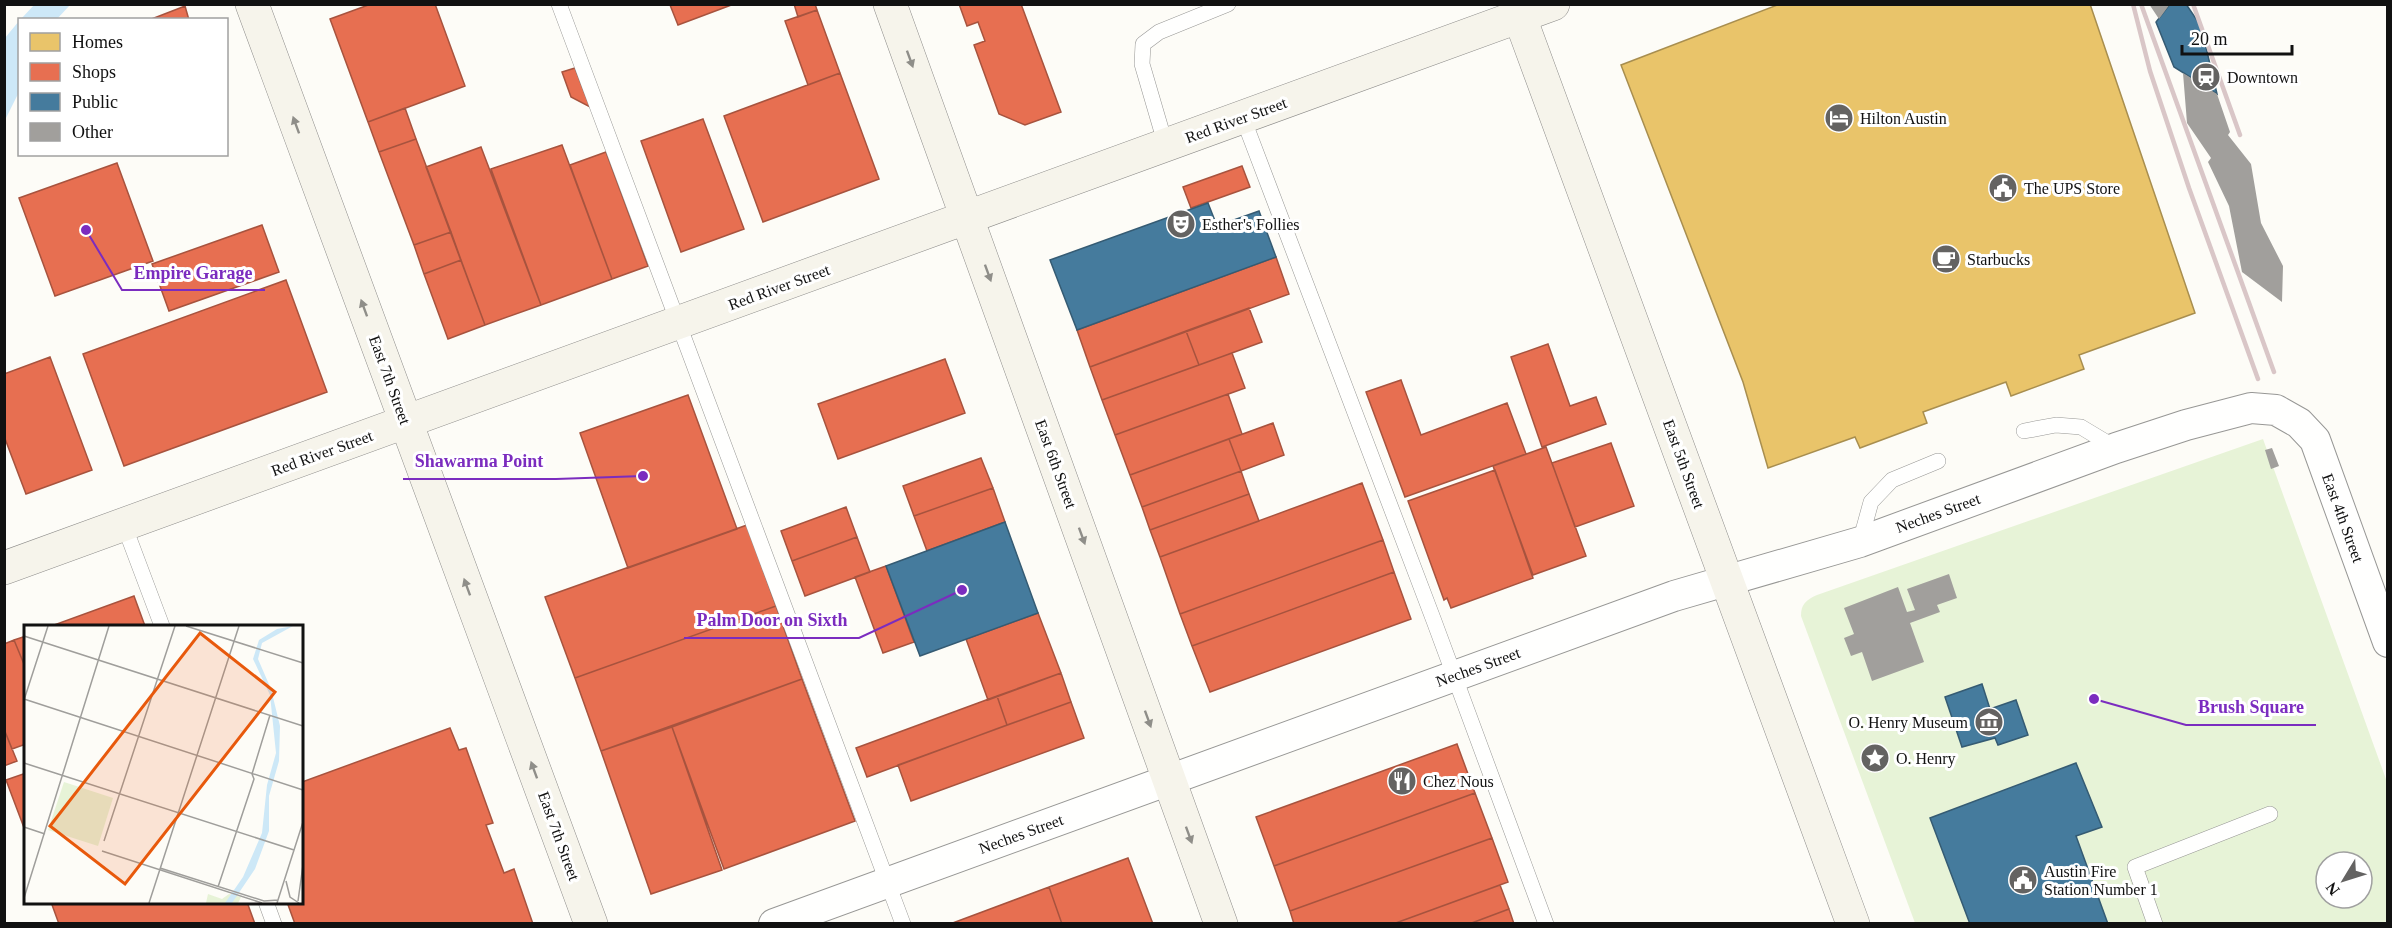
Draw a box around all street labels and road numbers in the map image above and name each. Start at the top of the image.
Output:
street label: Red River Street [1183,94,1290,146]
street label: Red River Street [726,261,833,313]
street label: East 7th Street [366,333,414,427]
street label: East 6th Street [1032,417,1080,511]
street label: East 5th Street [1660,417,1708,511]
street label: Red River Street [269,427,376,479]
street label: East 4th Street [2319,471,2367,565]
street label: Neches Street [1894,490,1983,536]
street label: Neches Street [1434,644,1523,690]
street label: East 7th Street [535,789,583,883]
street label: Neches Street [977,811,1066,857]

